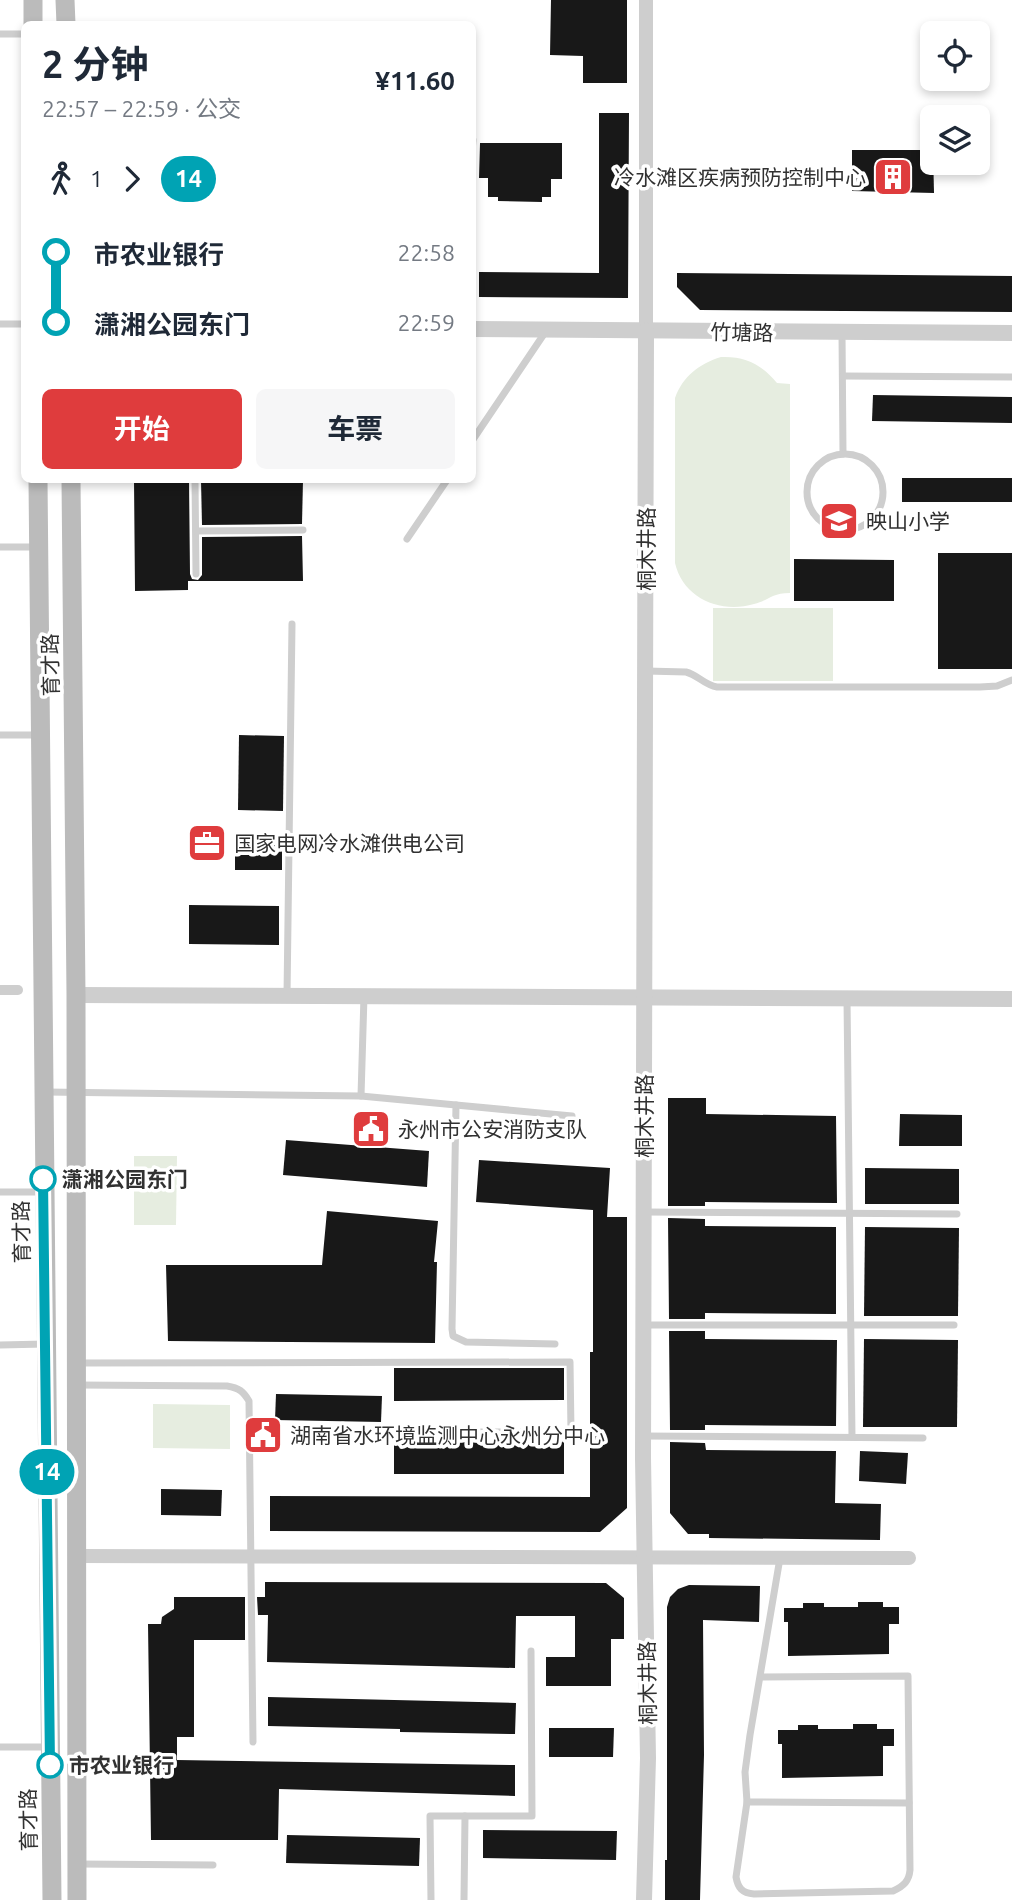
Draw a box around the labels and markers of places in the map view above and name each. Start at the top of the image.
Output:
building icon: 冷水滩区疾病预防控制中心 [872,156,914,198]
place label: 冷水滩区疾病预防控制中心 [614,165,866,189]
school or university icon: 映山小学 [818,500,860,542]
place label: 映山小学 [866,509,950,533]
office icon: 国家电网冷水滩供电公司 [186,822,228,864]
place label: 国家电网冷水滩供电公司 [234,831,465,855]
public building icon: 永州市公安消防支队 [350,1108,392,1150]
place label: 永州市公安消防支队 [398,1117,587,1141]
marker: 潇湘公园东门 [30,1166,56,1192]
place label: 潇湘公园东门 [62,1167,188,1191]
public building icon: 湖南省水环境监测中心永州分中心 [242,1414,284,1456]
place label: 湖南省水环境监测中心永州分中心 [290,1423,605,1447]
marker: 市农业银行 [37,1752,63,1778]
place label: 市农业银行 [69,1753,174,1777]

